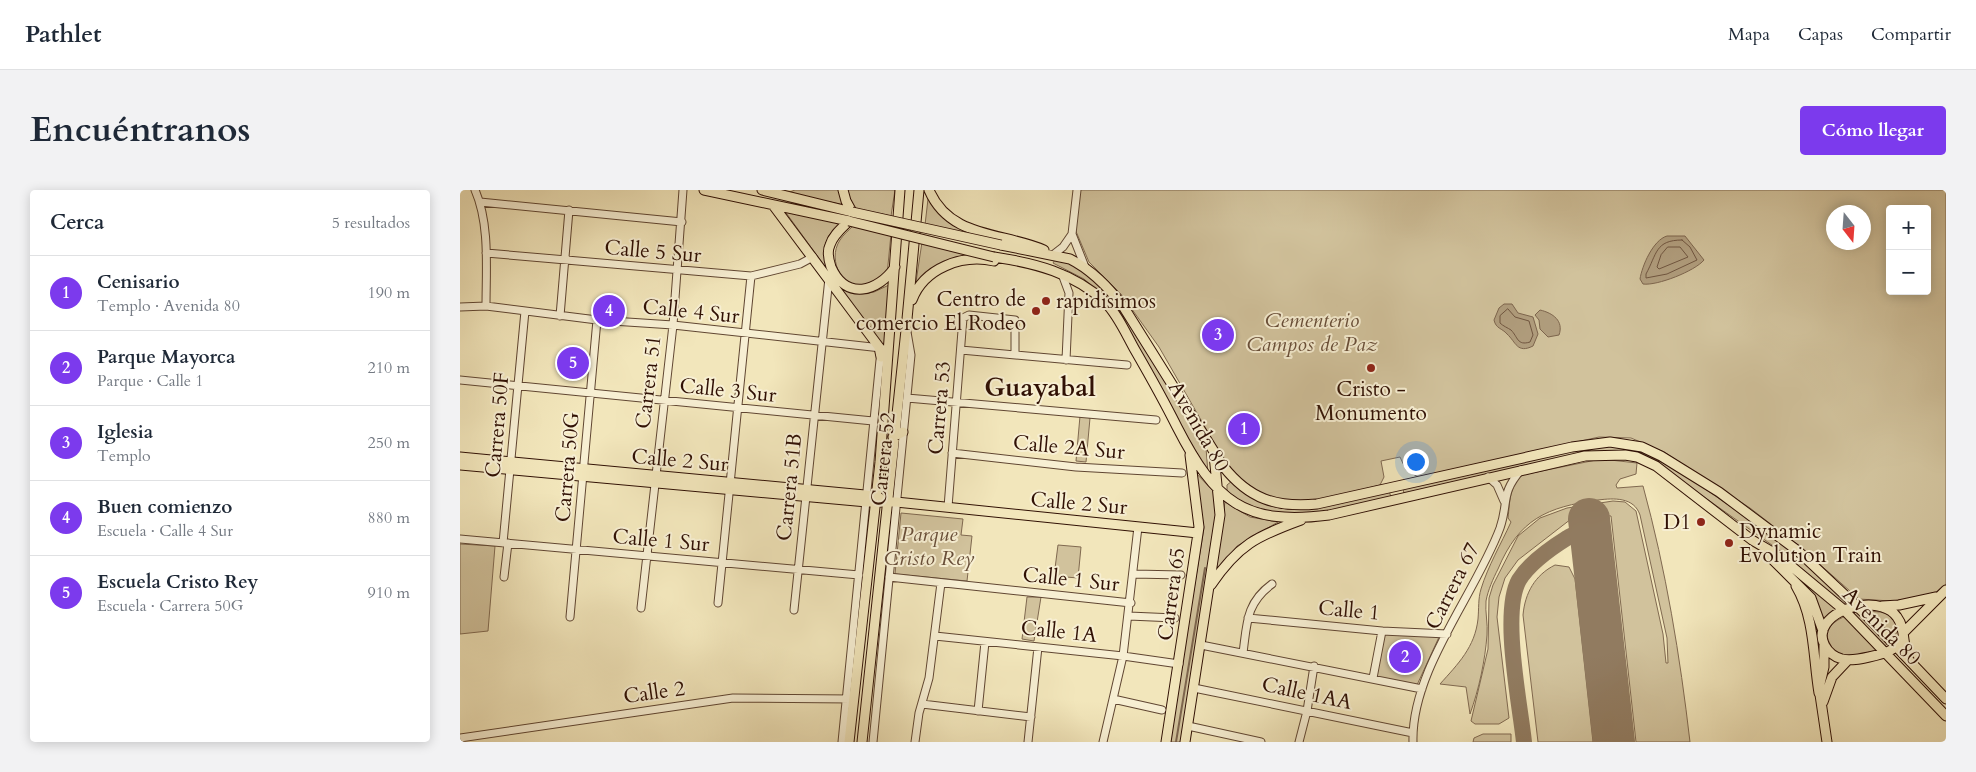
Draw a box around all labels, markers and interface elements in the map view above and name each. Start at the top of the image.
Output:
text: Pathlet [25,18,102,51]
text: Mapa [1728,22,1770,47]
text: Capas [1798,22,1843,47]
text: Compartir [1871,22,1951,47]
text: Encuéntranos [30,106,251,154]
button: Cómo llegar [1800,106,1946,155]
north arrow [1826,205,1871,250]
map controls [1886,205,1931,295]
button: + [1886,205,1931,250]
text: Cerca [50,208,104,237]
text: 5 resultados [332,212,410,234]
street label: Calle 5 Sur [603,233,703,270]
button: − [1886,250,1931,295]
text: Cenisario [97,269,180,295]
text: 1 [62,282,70,304]
text: 190 m [368,282,410,304]
place label: Centro de comercio El Rodeo [856,285,1026,338]
place label: rapidisimos [1056,287,1156,316]
pin: 4 [593,292,625,330]
street label: Calle 4 Sur [641,292,741,331]
text: Templo · Avenida 80 [97,295,240,317]
marker: rapidisimos [1040,295,1052,307]
marker: Centro de comercio El Rodeo [1030,305,1042,317]
park label: Cementerio Campos de Paz [1247,306,1378,359]
pin: 3 [1202,316,1234,354]
street label: Carrera 51 [628,334,669,430]
text: Parque Mayorca [97,344,235,370]
pin: 5 [557,344,589,382]
text: 2 [62,357,70,379]
text: 210 m [368,357,410,379]
street label: Carrera 53 [921,360,958,456]
marker: Cristo - Monumento [1365,362,1377,374]
text: Parque · Calle 1 [97,370,204,392]
district label: Guayabal [984,370,1096,405]
street label: Carrera 50F [478,371,517,479]
street label: Calle 3 Sur [678,371,778,410]
place label: Cristo - Monumento [1315,375,1427,428]
street label: Avenida 80 [1161,376,1236,477]
street label: Carrera 50G [548,410,587,523]
pin: 1 [1228,410,1260,448]
street label: Carrera 52 [864,411,903,507]
text: Iglesia [97,419,153,445]
street label: Calle 2A Sur [1012,428,1126,467]
text: 3 [62,432,70,454]
text: 250 m [368,432,410,454]
street label: Carrera 51B [769,432,810,542]
street label: Calle 2 Sur [630,442,730,479]
text: Templo [97,445,151,467]
your location [1403,449,1429,475]
street label: Calle 2 Sur [1029,485,1129,522]
text: Buen comienzo [97,494,232,520]
text: 4 [62,507,70,529]
text: 880 m [368,507,410,529]
place label: D1 [1663,508,1691,537]
marker: D1 [1695,516,1707,528]
place label: Dynamic Evolution Train [1739,517,1882,570]
text: Escuela · Calle 4 Sur [97,520,233,542]
park label: Parque Cristo Rey [884,520,974,573]
street label: Calle 1 Sur [611,522,711,559]
marker: Dynamic Evolution Train [1723,537,1735,549]
street label: Carrera 67 [1418,538,1487,635]
street label: Carrera 65 [1151,546,1192,643]
street label: Calle 1 Sur [1021,560,1121,599]
text: Escuela Cristo Rey [97,569,258,595]
street label: Avenida 80 [1836,581,1927,672]
text: 5 [62,582,70,604]
text: 910 m [368,582,410,604]
street label: Calle 1 [1317,593,1381,628]
text: Escuela · Carrera 50G [97,595,243,617]
street label: Calle 1A [1019,613,1099,650]
pin: 2 [1389,638,1421,676]
street label: Calle 1AA [1259,670,1355,717]
street label: Calle 2 [621,674,687,711]

